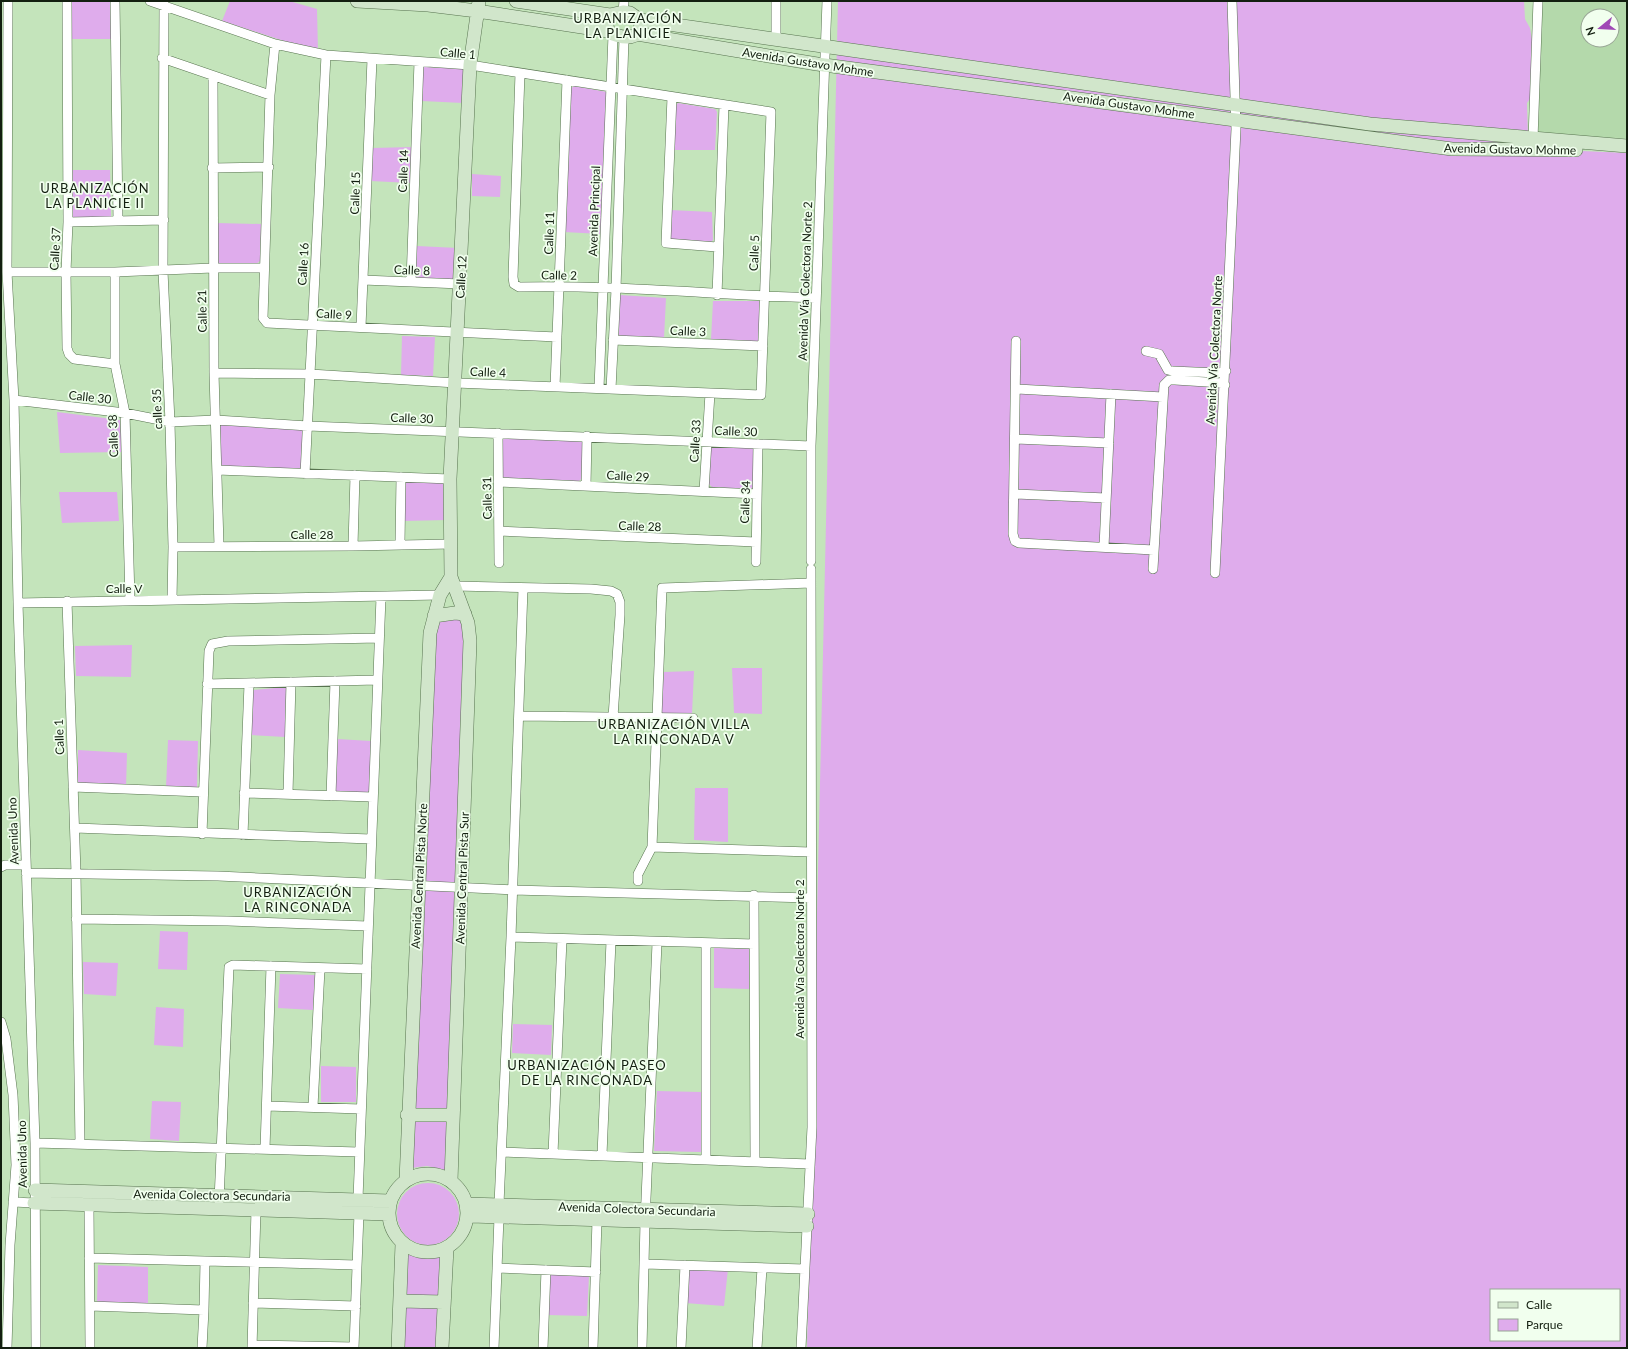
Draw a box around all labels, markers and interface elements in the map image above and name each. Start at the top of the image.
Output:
north arrow [1580,8,1620,48]
district label: URBANIZACIÓN LA PLANICIE [573,10,683,41]
text: N [1583,25,1598,37]
street label: Calle 1 [439,44,477,62]
street label: Avenida Gustavo Mohme [741,44,875,80]
street label: Avenida Gustavo Mohme [1062,88,1196,122]
street label: Avenida Gustavo Mohme [1444,140,1576,158]
street label: Calle 14 [395,149,411,193]
street label: Avenida Principal [585,166,603,256]
street label: Calle 15 [347,171,363,215]
district label: URBANIZACIÓN LA PLANICIE II [40,180,150,211]
street label: Avenida Vía Colectora Norte 2 [795,201,815,361]
street label: Calle 11 [541,211,557,255]
street label: Calle 37 [46,227,64,271]
street label: Calle 5 [746,235,762,271]
street label: Calle 16 [294,242,312,286]
street label: Calle 12 [452,255,470,299]
street label: Calle 8 [394,262,430,278]
street label: Calle 2 [541,267,577,283]
street label: Avenida Vía Colectora Norte [1203,275,1225,425]
street label: Calle 21 [194,289,210,333]
street label: Calle 9 [316,306,352,322]
street label: Calle 3 [670,323,706,339]
street label: Calle 4 [470,364,506,380]
street label: Calle 30 [68,387,112,407]
street label: calle 35 [149,388,165,430]
street label: Calle 30 [390,410,434,426]
street label: Calle 38 [105,414,121,458]
street label: Calle 33 [686,419,704,463]
street label: Calle 30 [714,423,758,439]
street label: Calle 29 [606,467,650,485]
street label: Calle 31 [479,476,495,520]
street label: Calle 34 [737,480,753,524]
street label: Calle 28 [618,518,662,534]
street label: Calle 28 [291,527,334,542]
street label: Calle V [106,581,143,596]
district label: URBANIZACIÓN VILLA LA RINCONADA V [598,716,750,747]
street label: Calle 1 [51,719,67,755]
street label: Avenida Uno [4,797,22,865]
street label: Avenida Central Pista Norte [408,803,430,949]
street label: Avenida Central Pista Sur [452,811,472,945]
street label: Avenida Vía Colectora Norte 2 [792,879,807,1039]
district label: URBANIZACIÓN LA RINCONADA [243,884,353,915]
district label: URBANIZACIÓN PASEO DE LA RINCONADA [507,1057,667,1088]
street label: Avenida Uno [14,1120,30,1188]
street label: Avenida Colectora Secundaria [133,1186,291,1204]
street label: Avenida Colectora Secundaria [558,1199,716,1219]
legend [1490,1289,1620,1341]
text: Calle [1526,1297,1552,1312]
text: Parque [1526,1317,1563,1332]

